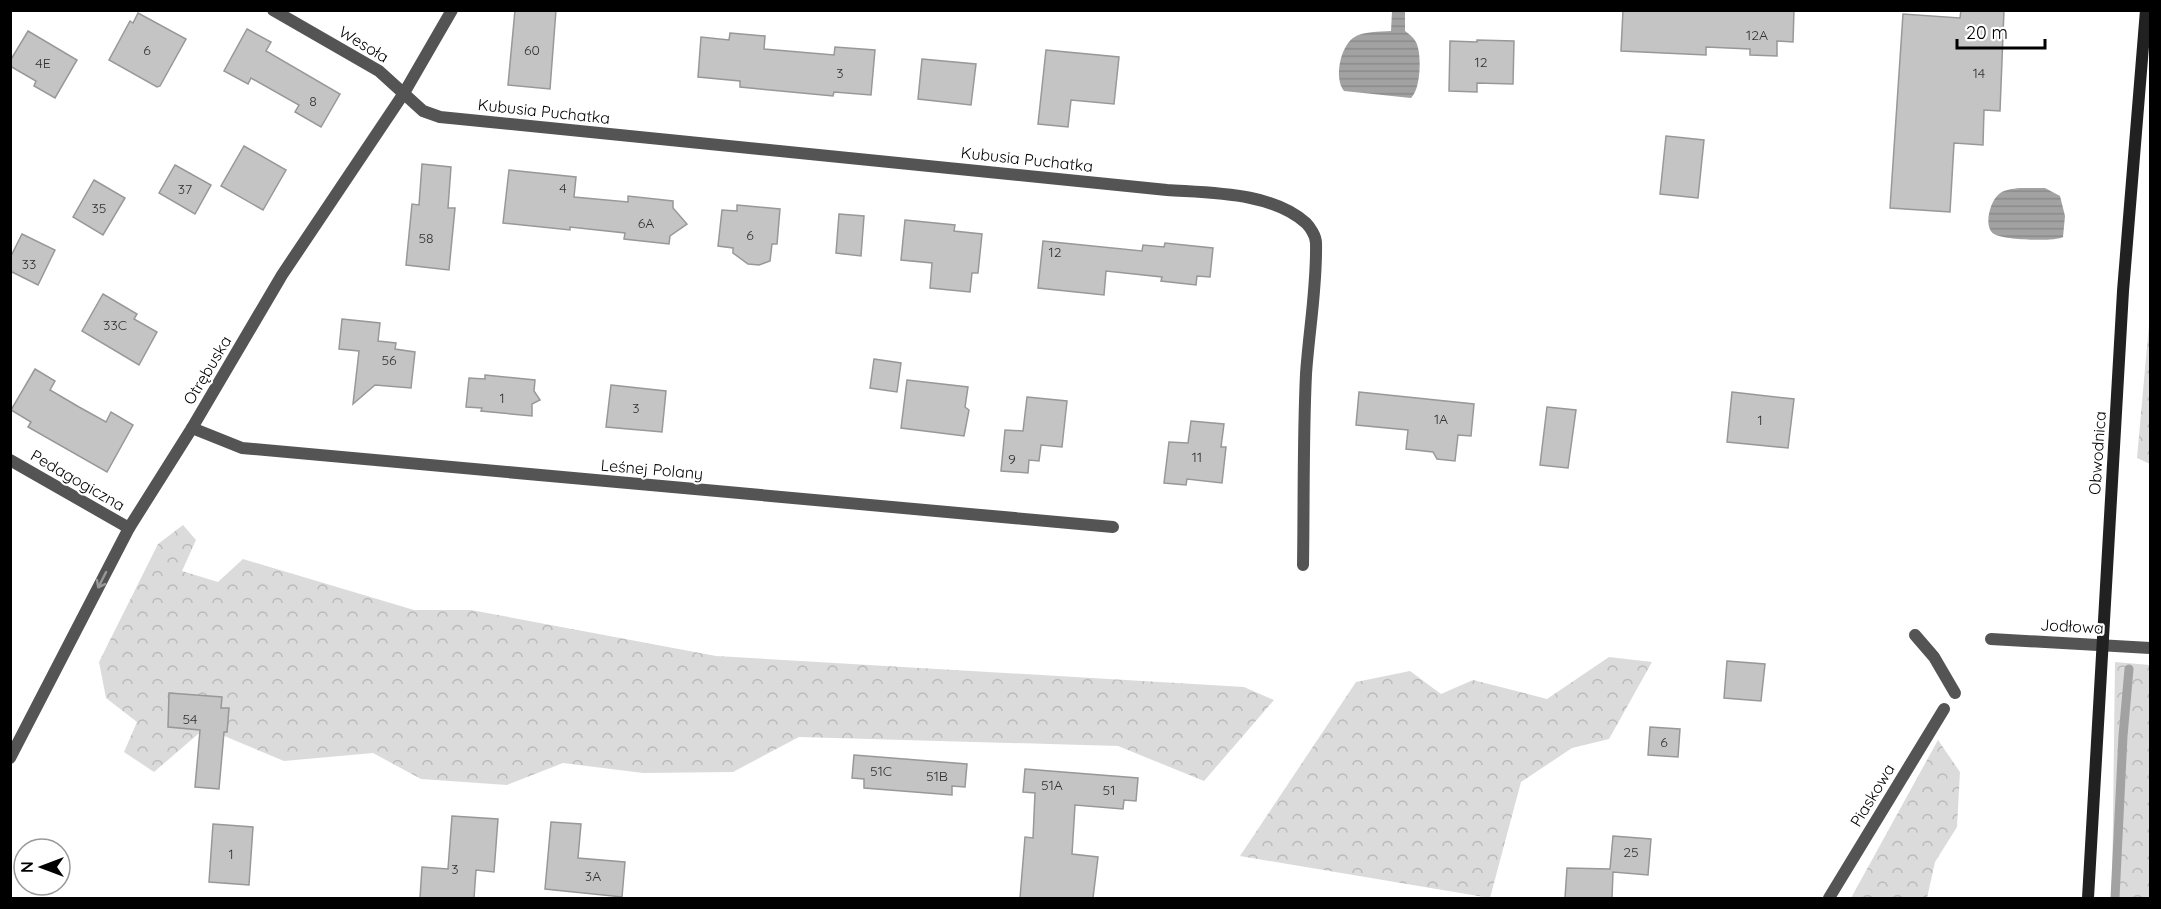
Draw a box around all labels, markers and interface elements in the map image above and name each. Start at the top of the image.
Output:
scale bar [1957,12,2046,50]
street label: Wesoła [335,21,393,67]
text: 20 m [1966,21,2008,44]
house number: 12A [1746,26,1768,44]
house number: 6 [143,41,151,59]
house number: 60 [524,41,540,59]
house number: 12 [1475,53,1488,71]
house number: 4E [35,54,51,72]
house number: 3 [836,64,844,82]
house number: 14 [1973,64,1985,82]
house number: 8 [309,92,317,110]
street label: Kubusia Puchatka [477,94,611,128]
street label: Kubusia Puchatka [960,142,1094,176]
house number: 4 [559,179,567,197]
house number: 37 [178,180,192,198]
house number: 35 [92,199,106,217]
house number: 6A [638,214,654,232]
house number: 6 [746,226,754,244]
house number: 58 [418,229,434,247]
house number: 12 [1049,243,1062,261]
house number: 33 [22,255,36,273]
house number: 33C [103,316,127,334]
street label: Otrębuska [179,332,235,408]
house number: 56 [381,351,397,369]
house number: 1 [499,389,505,407]
house number: 3 [632,399,640,417]
house number: 1A [1434,410,1448,428]
street label: Obwodnica [2084,410,2110,496]
house number: 1 [1757,411,1763,429]
street label: Pedagogiczna [27,445,129,515]
house number: 11 [1192,448,1202,466]
house number: 9 [1008,450,1016,468]
street label: Leśnej Polany [600,455,704,483]
one-way arrow [96,570,107,588]
street label: Jodłowa [2040,614,2104,638]
house number: 54 [182,710,198,728]
house number: 6 [1660,733,1668,751]
street label: Piaskowa [1845,760,1899,830]
house number: 51C [870,762,892,780]
house number: 51B [926,767,948,785]
house number: 51A [1041,776,1063,794]
house number: 51 [1103,781,1115,799]
north arrow [12,837,72,897]
house number: 25 [1623,843,1639,861]
house number: 1 [228,845,234,863]
house number: 3 [451,860,459,878]
text: N [17,861,37,873]
house number: 3A [585,867,601,885]

